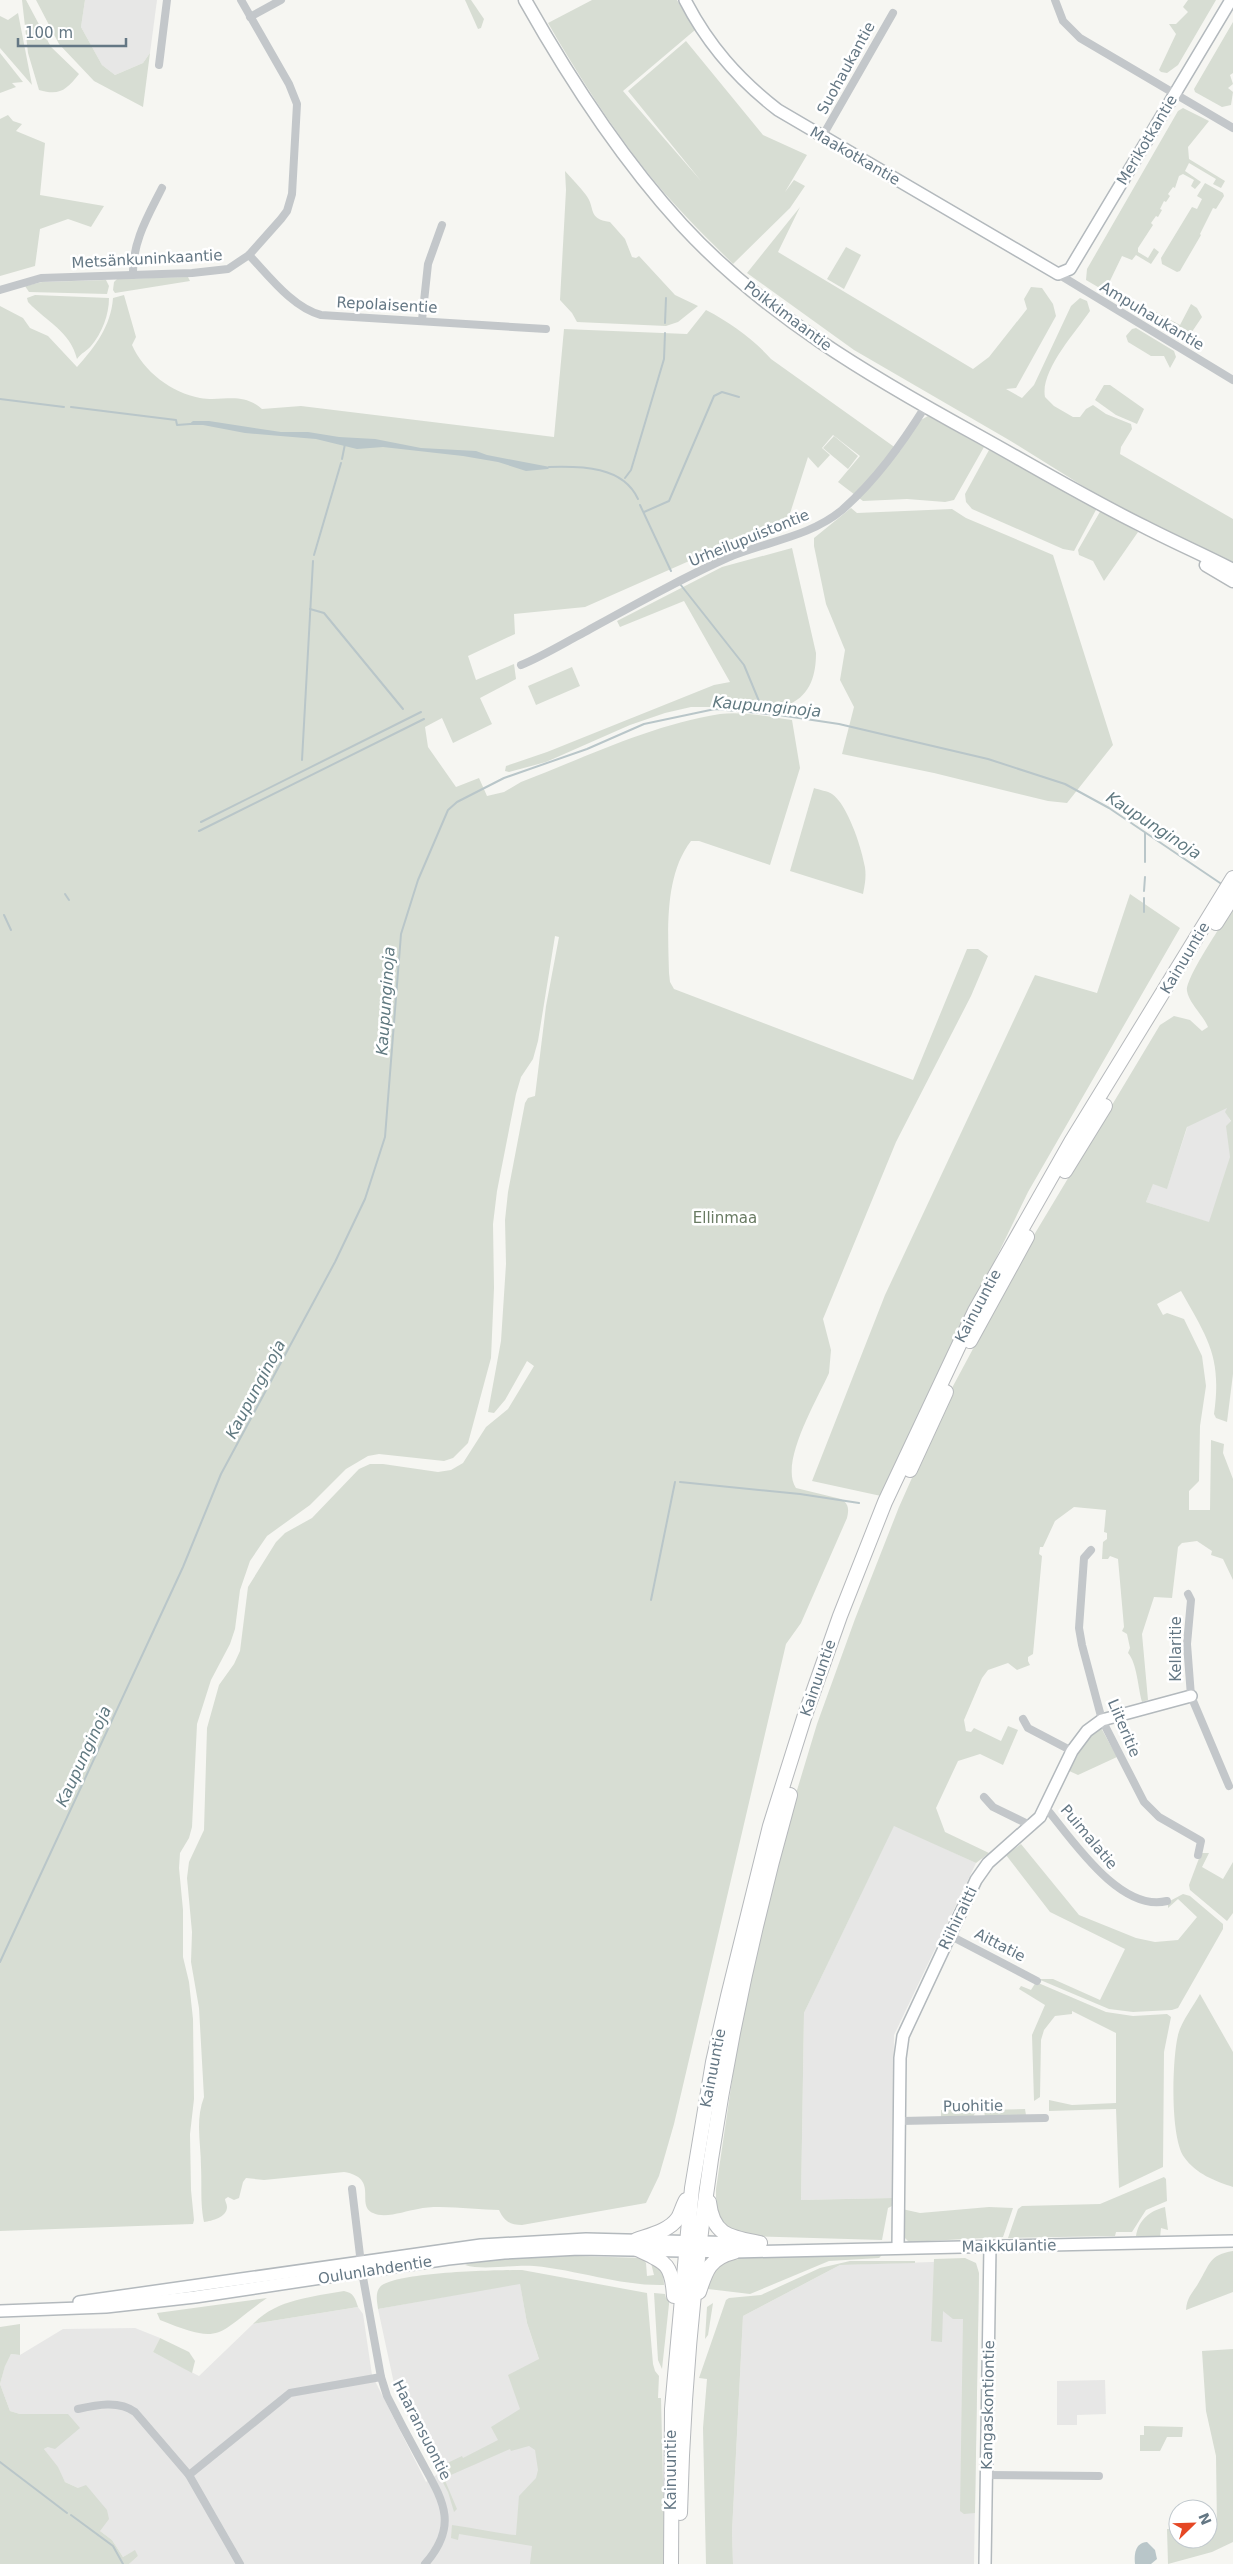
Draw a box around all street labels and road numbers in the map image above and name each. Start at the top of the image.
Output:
street label: Suohaukantie [813,19,879,117]
street label: Merikotkantie [1113,92,1181,188]
street label: Maakotkantie [807,123,903,189]
street label: Metsänkuninkaantie [71,246,223,272]
street label: Poikkimaantie [741,277,835,355]
street label: Ampuhaukantie [1097,278,1207,354]
street label: Repolaisentie [336,293,438,317]
street label: Urheilupuistontie [686,506,812,570]
street label: Kainuuntie [1157,919,1213,997]
street label: Kainuuntie [951,1266,1005,1346]
street label: Kellaritie [1167,1616,1185,1682]
street label: Kainuuntie [796,1637,840,1719]
street label: Liiteritie [1104,1696,1144,1760]
street label: Puimalatie [1057,1801,1121,1873]
street label: Riihiraitti [935,1884,981,1952]
street label: Aittatie [972,1925,1028,1965]
street label: Kainuuntie [697,2027,729,2109]
street label: Puohitie [943,2096,1003,2116]
street label: Maikkulantie [961,2236,1057,2256]
street label: Oulunlahdentie [317,2252,433,2288]
street label: Kangaskontiontie [978,2340,998,2470]
street label: Haaransuontie [389,2377,455,2483]
street label: Kainuuntie [662,2430,680,2510]

